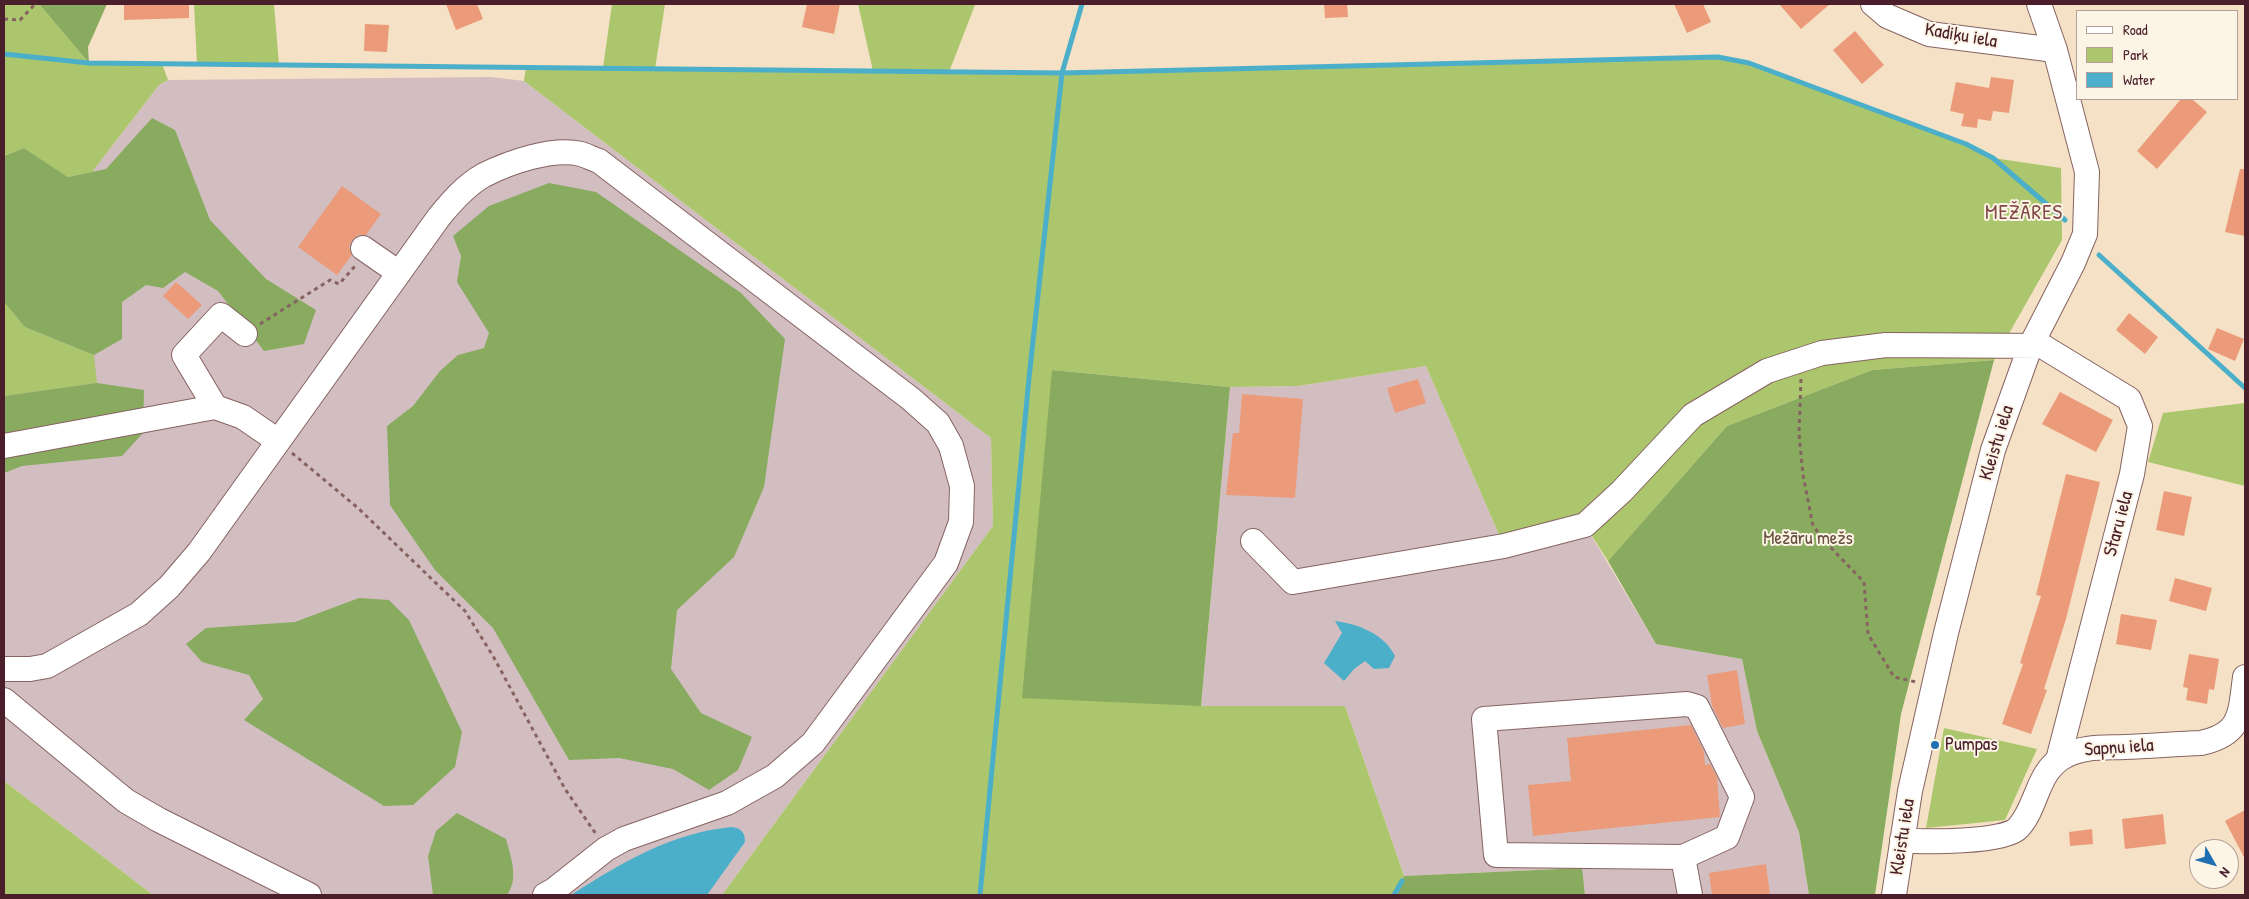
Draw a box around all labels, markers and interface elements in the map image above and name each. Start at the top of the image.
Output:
legend [2076,10,2239,100]
street label: Kadiķu iela [1923,18,1999,54]
text: Road [2123,19,2148,40]
text: Park [2123,44,2148,65]
text: Water [2123,69,2155,90]
district label: MEŽĀRES [1984,200,2064,226]
street label: Kleistu iela [1975,403,2019,483]
street label: Staru iela [2099,489,2139,559]
park label: Mežāru mežs [1763,528,1853,550]
place label: Pumpas [1945,734,1998,756]
street label: Sapņu iela [2084,734,2154,762]
marker: Pumpas [1929,739,1941,751]
street label: Kleistu iela [1886,797,1920,877]
north arrow [2189,839,2239,889]
text: N [2216,864,2235,882]

